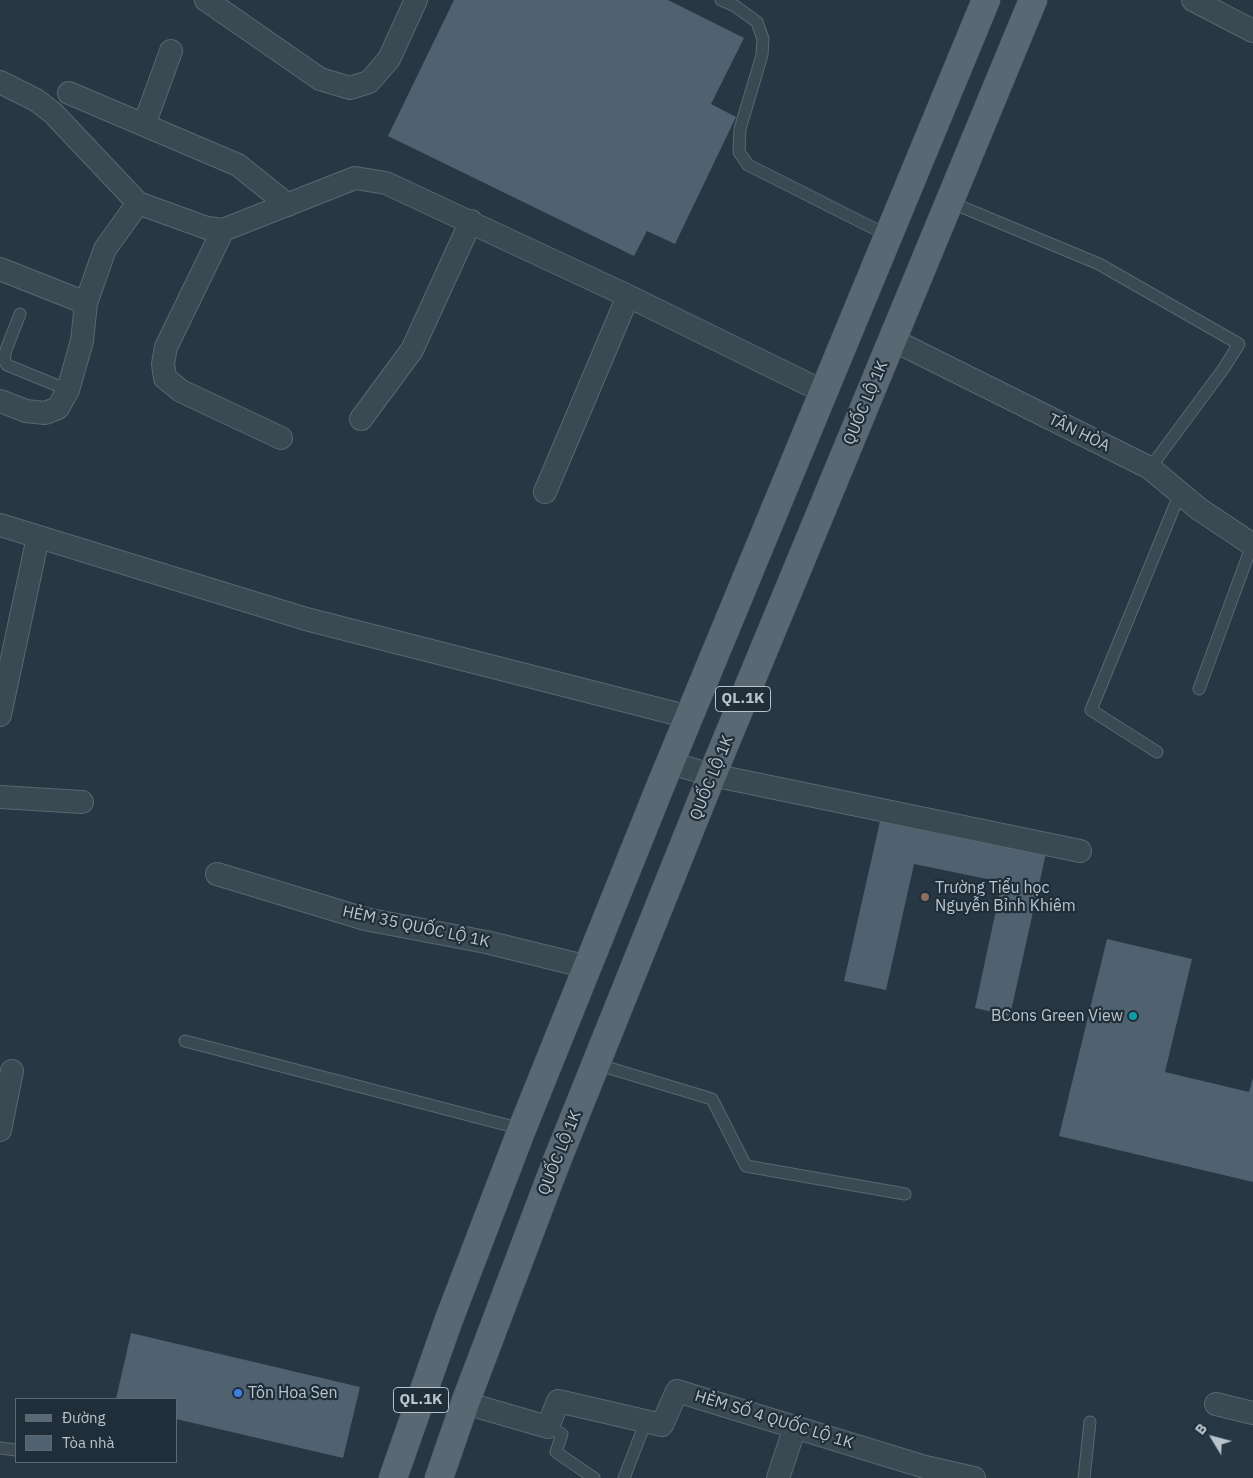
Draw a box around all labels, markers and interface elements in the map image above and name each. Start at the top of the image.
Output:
street label: QUỐC LỘ 1K [840,358,892,448]
street label: TÂN HÒA [1045,410,1113,456]
road number: QL.1K [716,686,770,712]
street label: QUỐC LỘ 1K [686,733,738,823]
place label: Trường Tiểu học Nguyễn Bỉnh Khiêm [935,878,1076,916]
marker: Trường Tiểu học Nguyễn Bỉnh Khiêm [919,891,931,903]
street label: HẺM 35 QUỐC LỘ 1K [341,902,491,952]
place label: BCons Green View [991,1006,1123,1026]
marker: BCons Green View [1127,1010,1139,1022]
street label: QUỐC LỘ 1K [534,1108,586,1198]
place label: Tôn Hoa Sen [248,1383,338,1403]
marker: Tôn Hoa Sen [232,1387,244,1399]
street label: HẺM SỐ 4 QUỐC LỘ 1K [692,1387,856,1453]
road number: QL.1K [394,1388,448,1412]
legend [15,1398,178,1463]
text: Đường [62,1408,105,1427]
north arrow [1188,1413,1238,1463]
text: B [1191,1420,1211,1438]
text: Tòa nhà [62,1433,115,1452]

